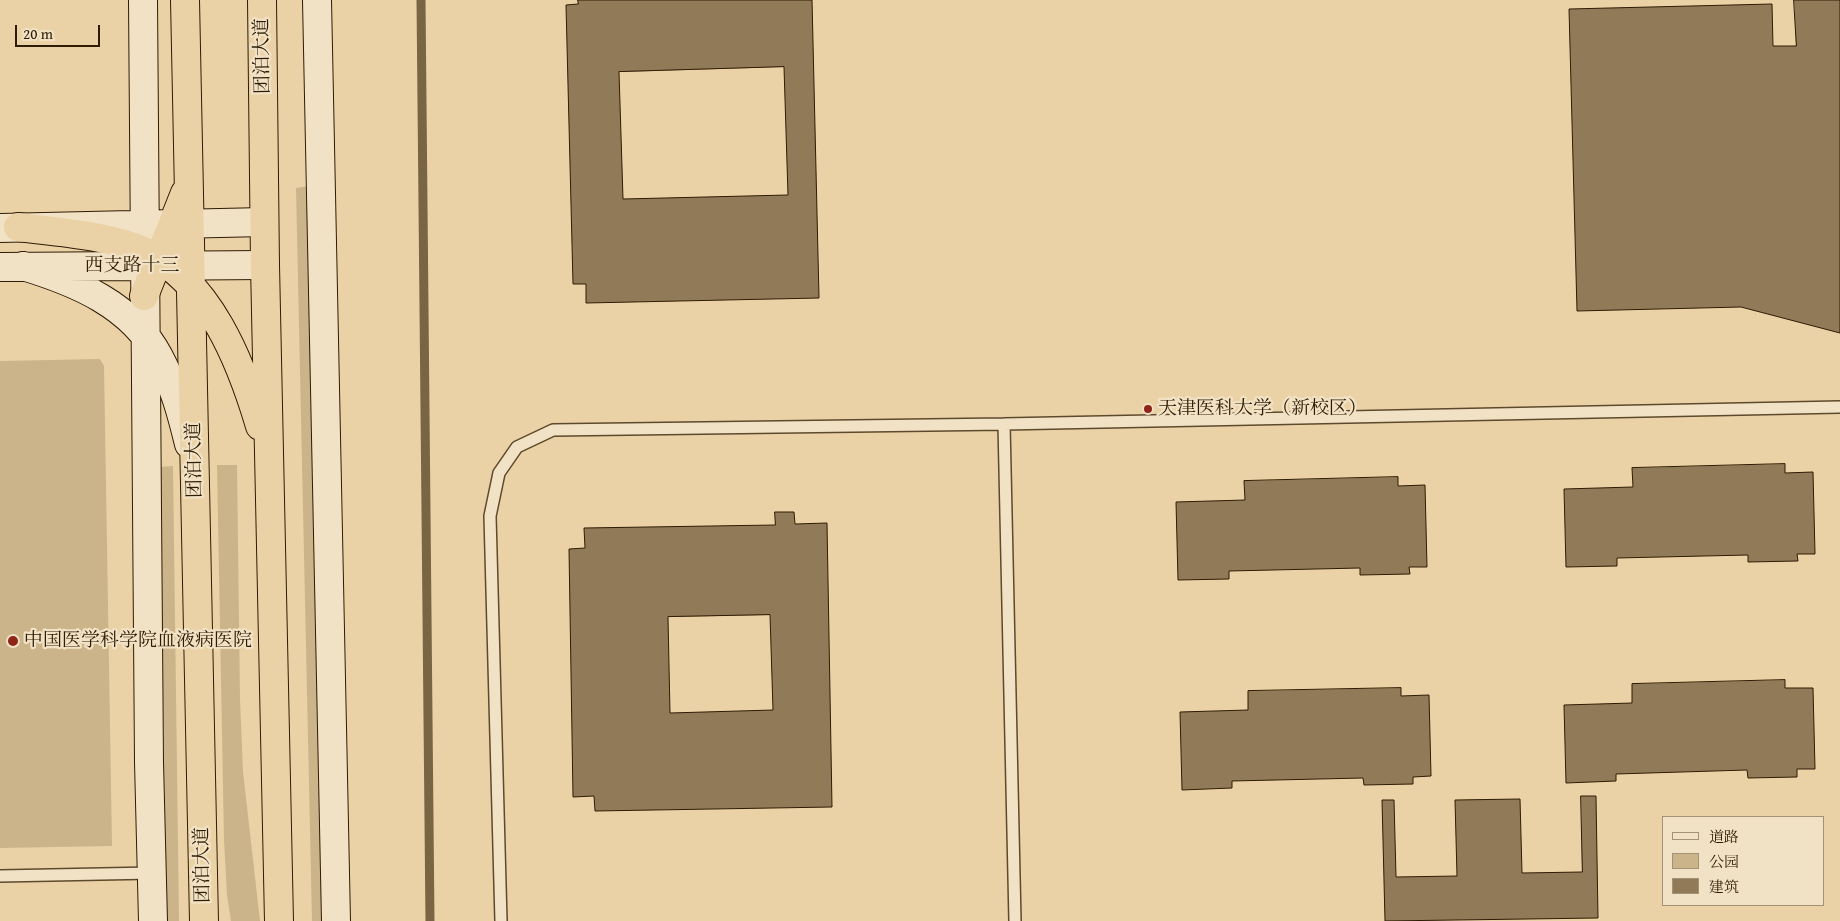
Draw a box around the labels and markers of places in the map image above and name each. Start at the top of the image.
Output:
place label: 天津医科大学（新校区） [1158,398,1367,420]
marker: 天津医科大学（新校区） [1142,403,1154,415]
place label: 中国医学科学院血液病医院 [24,630,252,652]
marker: 中国医学科学院血液病医院 [6,634,20,648]

